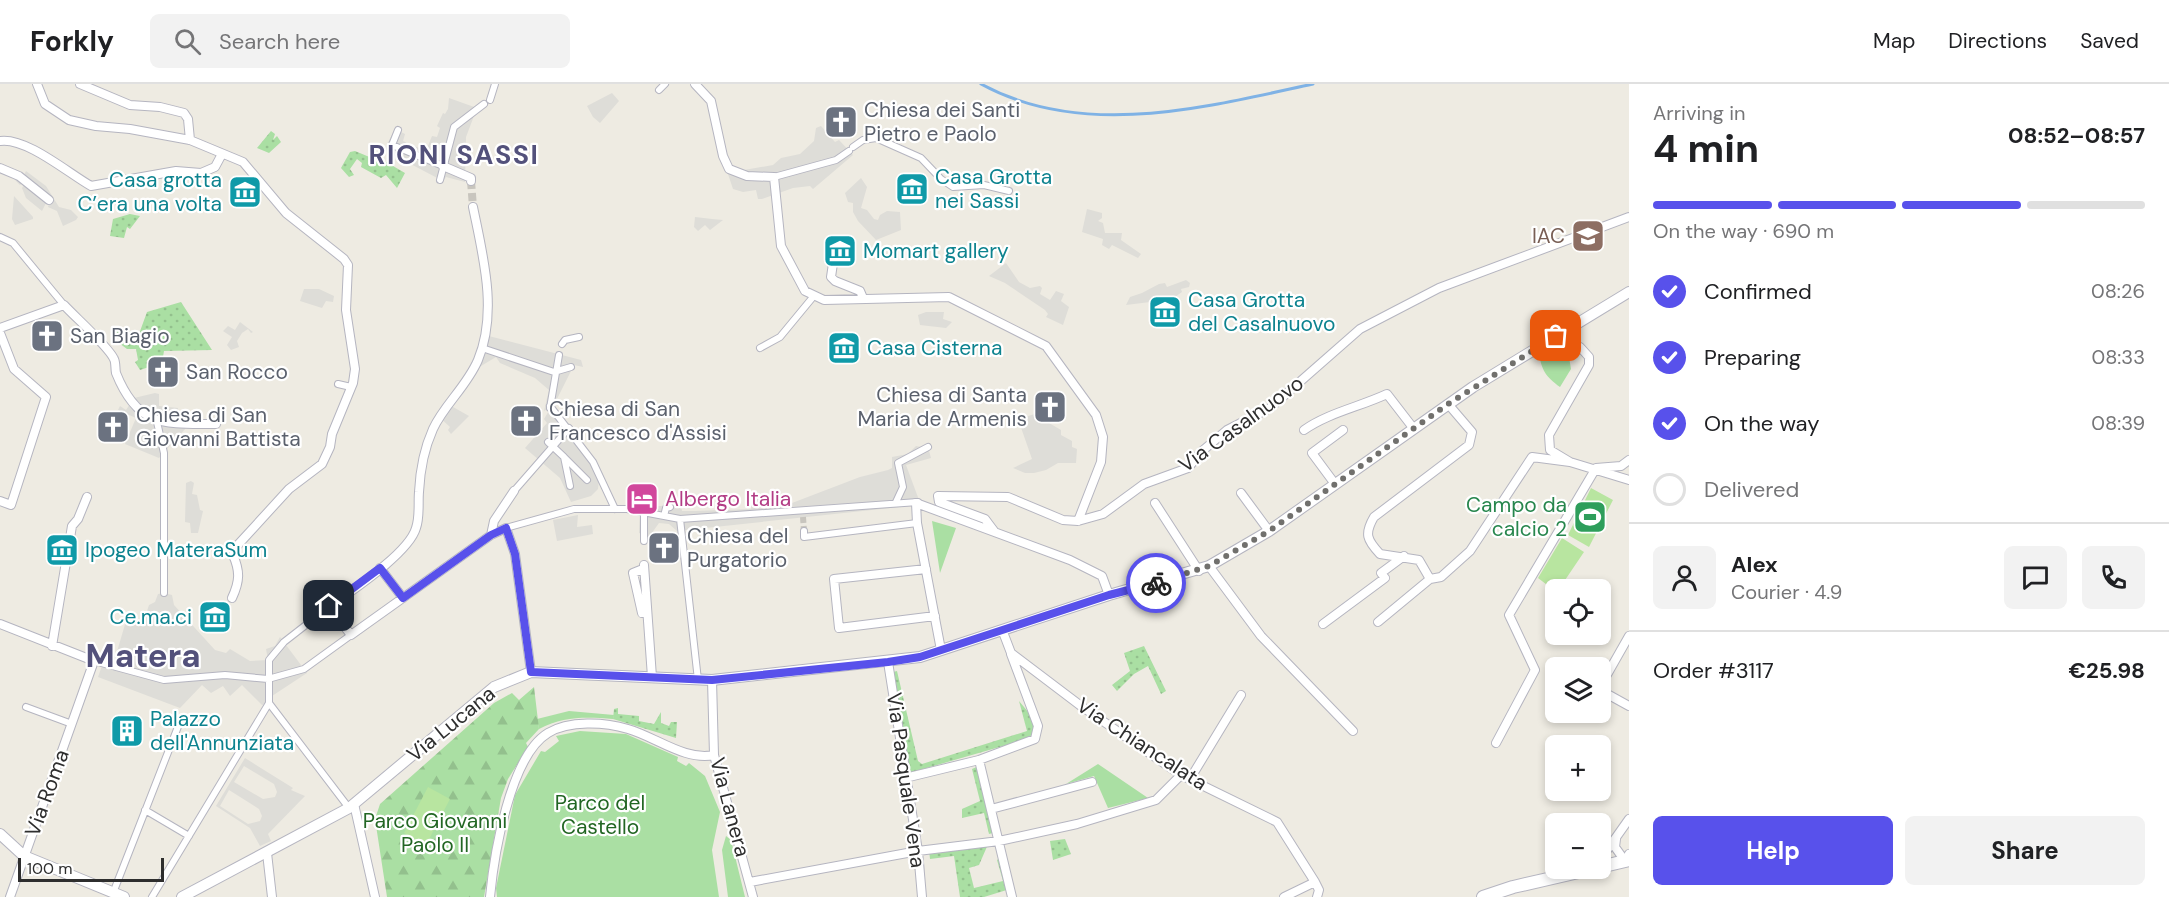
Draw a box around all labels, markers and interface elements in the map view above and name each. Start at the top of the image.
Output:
search box [150,14,570,68]
text: Forkly [30,23,114,60]
icon: search [171,25,204,58]
text: Search here [219,27,340,56]
text: Map [1873,27,1915,55]
text: Directions [1948,27,2047,55]
text: Saved [2080,27,2139,55]
place label: Chiesa dei Santi Pietro e Paolo [864,96,1020,148]
text: Arriving in [1653,100,1745,126]
church icon: Chiesa dei Santi Pietro e Paolo [823,104,859,140]
text: 08:52–08:57 [2008,121,2145,150]
text: 4 min [1653,123,1759,174]
district label: RIONI SASSI [369,137,539,172]
place label: Casa Grotta nei Sassi [935,163,1052,215]
place label: Casa grotta C’era una volta [77,166,222,218]
museum icon: Casa Grotta nei Sassi [894,171,930,207]
museum icon: Casa grotta C’era una volta [227,174,263,210]
school or university icon: IAC [1570,218,1606,254]
text: On the way · 690 m [1653,218,1834,244]
place label: IAC [1532,222,1565,250]
museum icon: Momart gallery [822,233,858,269]
place label: Momart gallery [863,237,1009,265]
icon: check [1653,275,1686,308]
text: Confirmed [1704,277,1812,306]
text: 08:26 [2091,278,2145,304]
place label: Casa Grotta del Casalnuovo [1188,286,1336,338]
museum icon: Casa Grotta del Casalnuovo [1147,294,1183,330]
pin [1530,310,1581,361]
church icon: San Biagio [29,318,65,354]
icon: bag [1539,319,1572,352]
place label: San Biagio [70,322,170,350]
museum icon: Casa Cisterna [826,330,862,366]
place label: Casa Cisterna [867,334,1002,362]
icon: check [1653,341,1686,374]
text: Preparing [1704,343,1801,372]
text: 08:33 [2091,344,2145,370]
church icon: San Rocco [145,354,181,390]
place label: San Rocco [186,358,288,386]
street label: Via Casalnuovo [1173,369,1309,479]
place label: Chiesa di Santa Maria de Armenis [857,381,1027,433]
church icon: Chiesa di Santa Maria de Armenis [1032,389,1068,425]
place label: Chiesa di San Francesco d'Assisi [549,395,727,447]
place label: Chiesa di San Giovanni Battista [136,401,301,453]
church icon: Chiesa di San Francesco d'Assisi [508,403,544,439]
icon: check [1653,407,1686,440]
church icon: Chiesa di San Giovanni Battista [95,409,131,445]
text: On the way [1704,409,1819,438]
text: 08:39 [2091,410,2145,436]
text: Delivered [1704,475,1799,504]
hotel icon: Albergo Italia [624,481,660,517]
place label: Albergo Italia [665,485,791,513]
place label: Campo da calcio 2 [1466,491,1567,543]
sports icon: Campo da calcio 2 [1572,499,1608,535]
place label: Chiesa del Purgatorio [687,522,788,574]
church icon: Chiesa del Purgatorio [646,530,682,566]
museum icon: Ipogeo MateraSum [44,532,80,568]
place label: Ipogeo MateraSum [85,536,267,564]
button: person [1653,546,1716,609]
button: chat [2004,546,2067,609]
button: phone [2082,546,2145,609]
text: Alex [1731,550,1778,579]
courier [1126,553,1186,613]
icon: bike [1140,567,1173,600]
map controls [1545,579,1611,879]
button: locate [1545,579,1611,645]
text: Courier · 4.9 [1731,579,1842,605]
pin [303,580,354,631]
icon: home [312,589,345,622]
museum icon: Ce.ma.ci [197,599,233,635]
place label: Ce.ma.ci [110,603,192,631]
district label: Matera [86,634,200,677]
text: Order #3117 [1653,656,1774,685]
text: €25.98 [2069,656,2145,685]
button: layers [1545,657,1611,723]
street label: Via Lucana [401,680,501,768]
street label: Via Pasquale Vena [880,691,932,869]
street label: Via Chiancalata [1071,691,1213,797]
place label: Palazzo dell'Annunziata [150,705,294,757]
building icon: Palazzo dell'Annunziata [109,713,145,749]
button: + [1545,735,1611,801]
street label: Via Roma [18,746,76,840]
street label: Via Lanera [703,754,757,860]
park label: Parco del Castello [555,789,645,841]
park label: Parco Giovanni Paolo II [363,807,507,859]
button: − [1545,813,1611,879]
button: Help [1653,816,1893,885]
button: Share [1905,816,2145,885]
scale bar [18,855,164,882]
text: 100 m [27,858,72,879]

